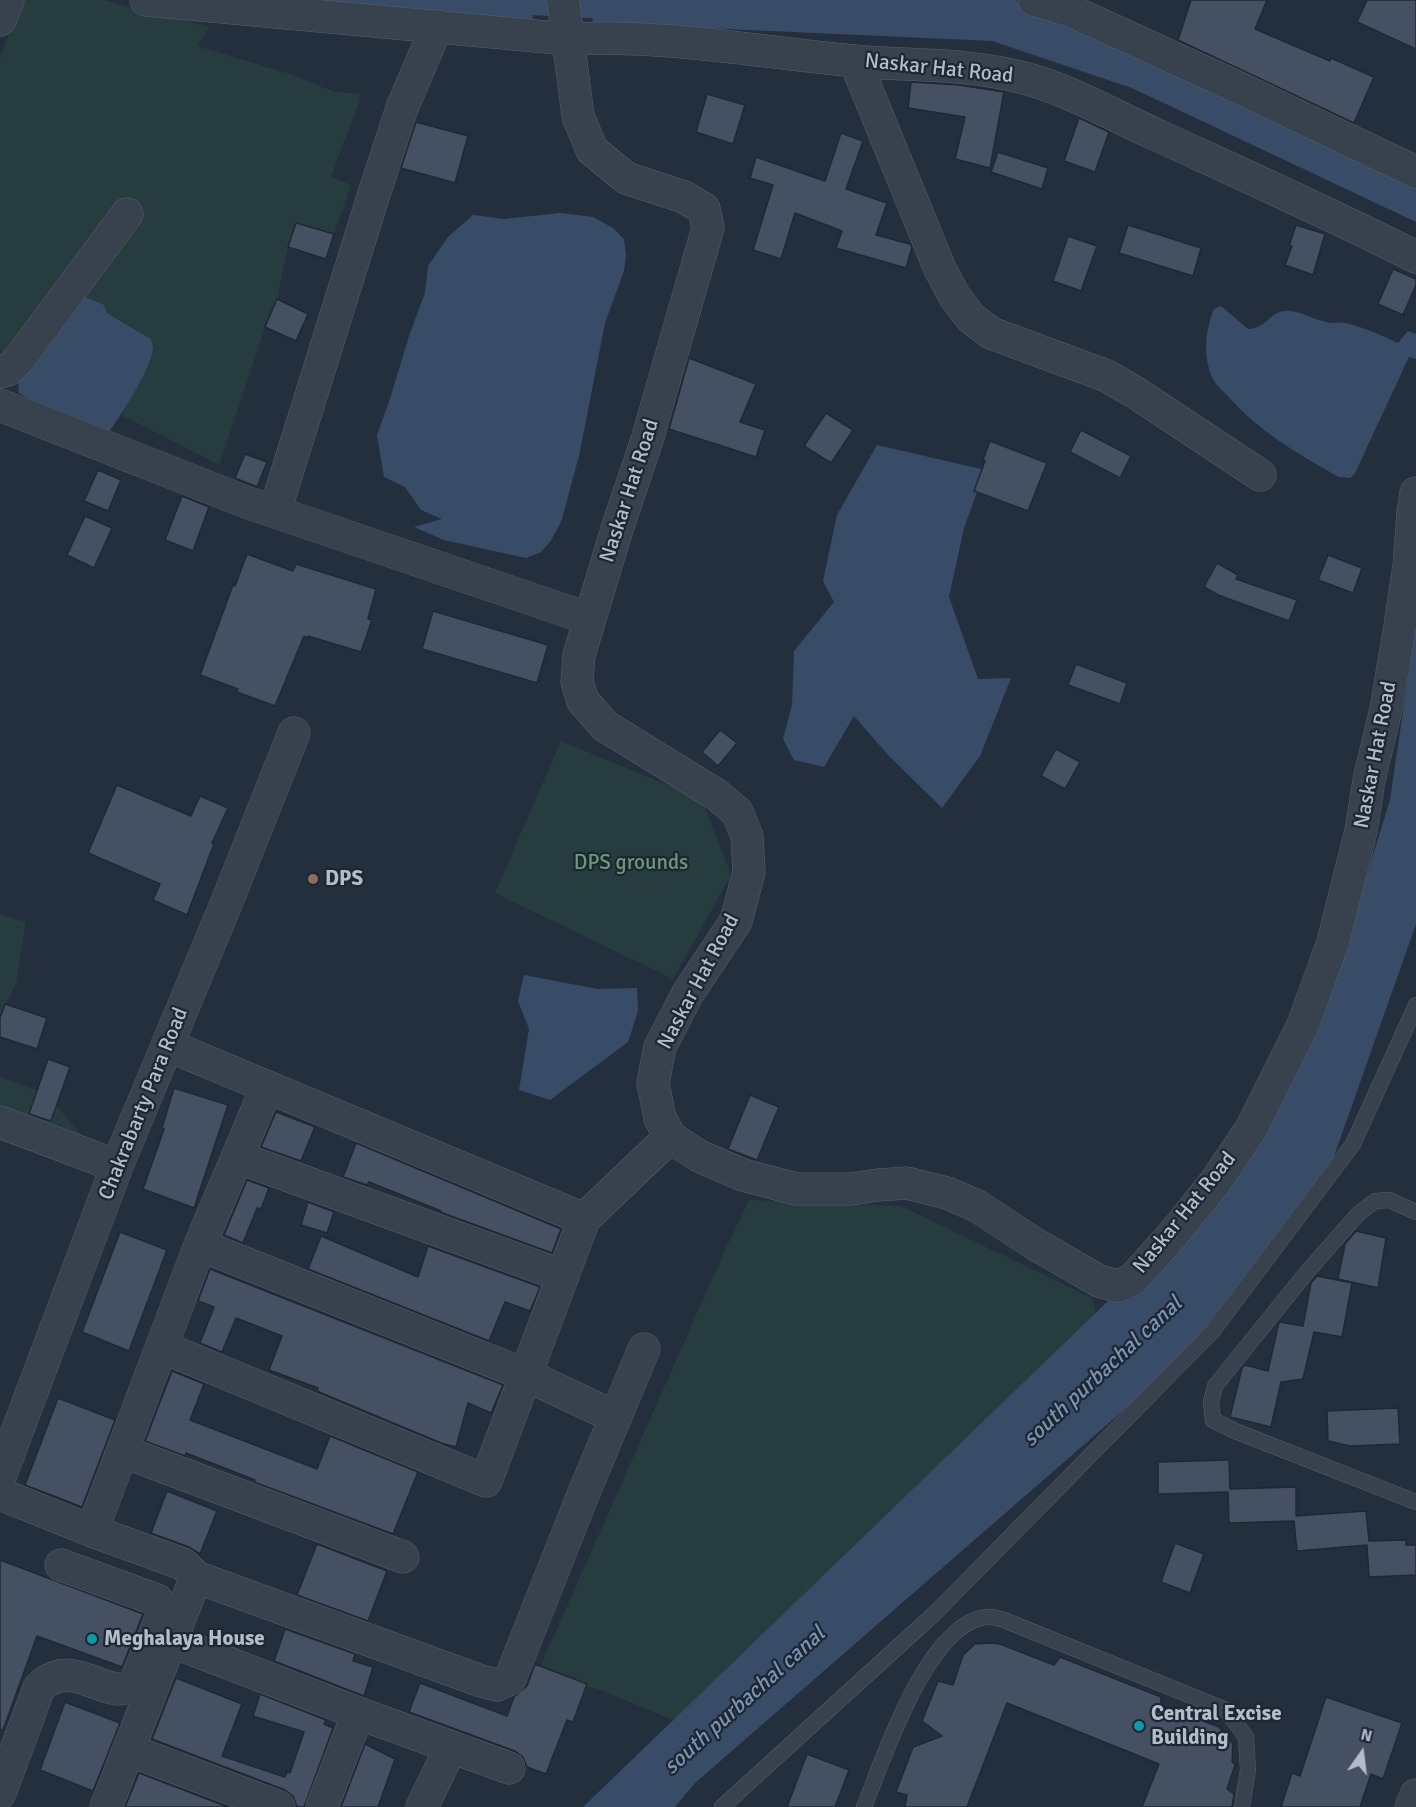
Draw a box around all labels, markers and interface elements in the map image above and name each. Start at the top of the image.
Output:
street label: Naskar Hat Road [864,49,1014,89]
street label: Naskar Hat Road [595,416,665,566]
street label: Naskar Hat Road [1349,679,1403,831]
park label: DPS grounds [574,850,688,876]
place label: DPS [325,866,363,892]
marker: DPS [306,872,320,886]
street label: Naskar Hat Road [653,910,745,1054]
street label: Chakrabarty Para Road [94,1004,194,1204]
street label: Naskar Hat Road [1128,1147,1242,1279]
water label: south purbachal canal [1018,1291,1188,1453]
water label: south purbachal canal [659,1622,831,1780]
place label: Meghalaya House [104,1626,265,1652]
marker: Meghalaya House [85,1632,99,1646]
place label: Central Excise Building [1151,1701,1282,1751]
marker: Central Excise Building [1132,1719,1146,1733]
north arrow [1332,1723,1392,1783]
text: N [1359,1724,1374,1747]

